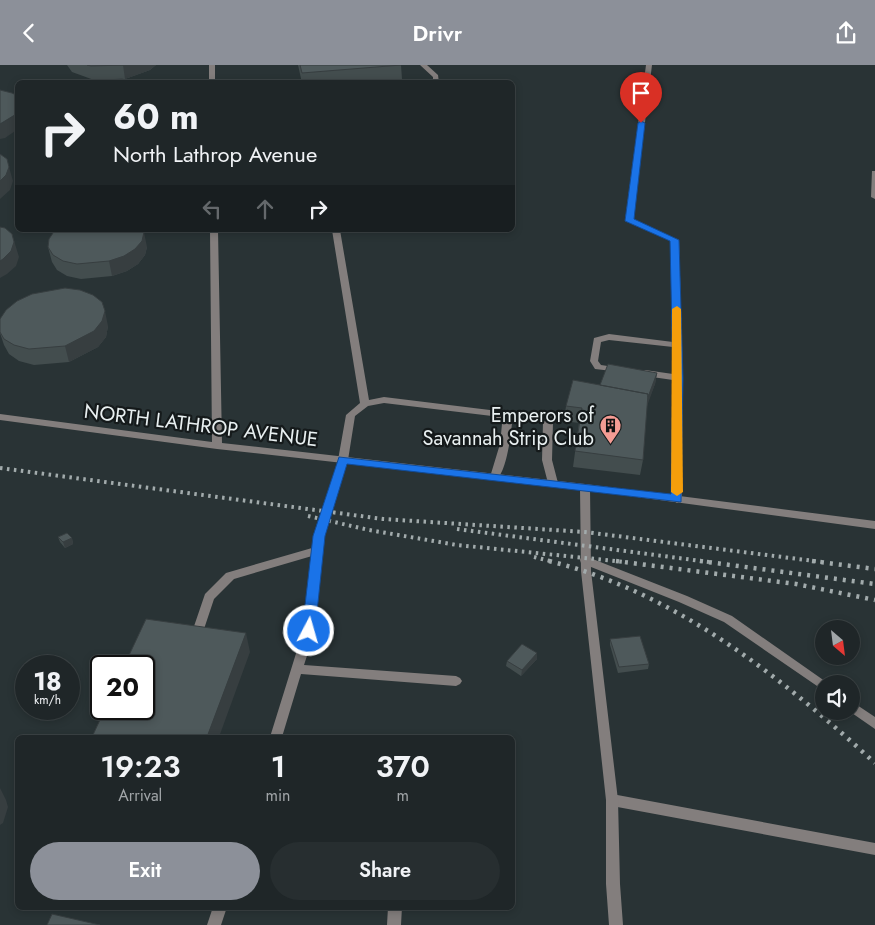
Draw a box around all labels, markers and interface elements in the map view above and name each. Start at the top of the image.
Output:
text: Drivr [413,17,462,49]
icon: back [15,19,43,47]
icon: share [832,19,860,47]
pin [620,72,662,123]
icon: arrive [627,79,655,107]
text: 60 m [113,92,199,142]
icon: right [30,100,95,165]
text: North Lathrop Avenue [113,138,317,170]
icon: left [198,195,226,223]
icon: ahead [251,195,279,223]
icon: right [304,195,332,223]
street label: NORTH LATHROP AVENUE [82,397,320,454]
place label: Emperors of Savannah Strip Club [423,401,595,453]
building icon: Emperors of Savannah Strip Club [598,414,622,445]
position arrow [282,604,334,656]
north arrow [815,620,860,665]
map controls [815,620,860,720]
speed limit sign: 20 [90,655,155,720]
text: 18 [33,663,62,699]
button: sound [815,675,860,720]
text: km/h [34,691,61,709]
text: 19:23 [100,745,180,788]
text: 1 [271,745,285,788]
text: 370 [376,745,430,788]
text: Arrival [118,784,162,807]
text: min [265,784,291,807]
text: m [397,784,409,807]
button: Exit [30,842,260,900]
button: Share [270,842,500,900]

